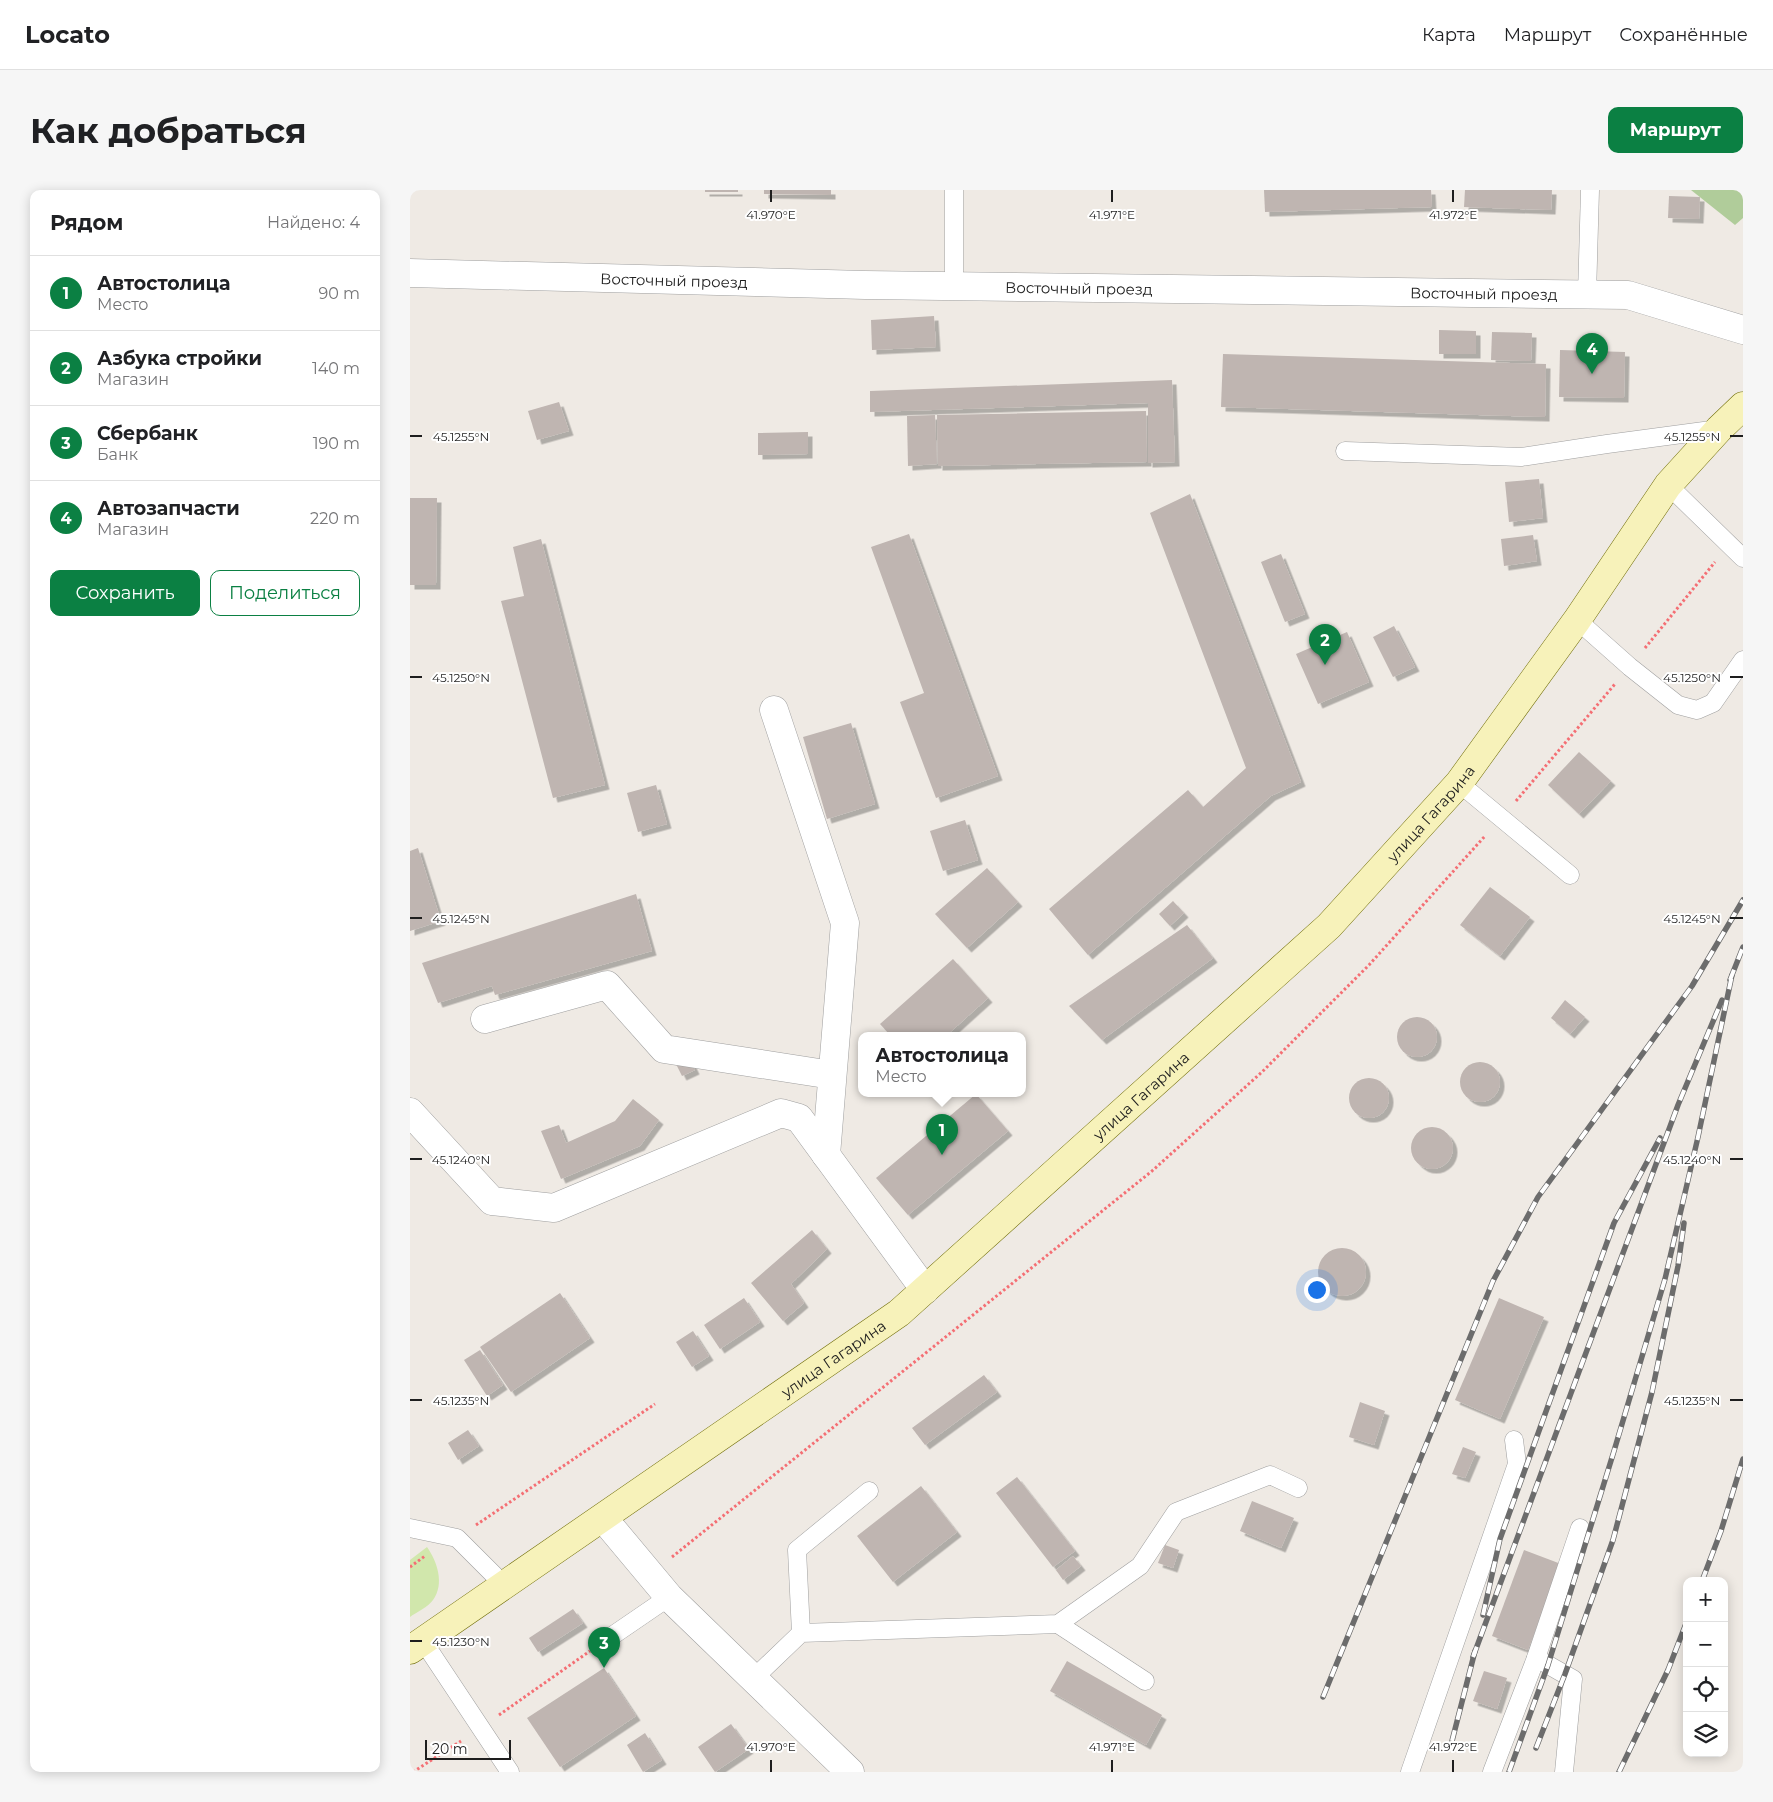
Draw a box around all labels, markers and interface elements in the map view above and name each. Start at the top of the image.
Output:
text: Locato [25,20,110,49]
text: Карта [1422,24,1476,46]
text: Маршрут [1504,24,1591,46]
text: Сохранённые [1619,24,1748,46]
button: Маршрут [1608,107,1743,153]
text: Как добраться [30,109,307,152]
text: 41.970°E [746,207,796,222]
text: 41.971°E [1089,207,1135,222]
text: 41.972°E [1429,207,1477,222]
text: Рядом [50,210,123,235]
text: Найдено: 4 [267,213,360,232]
street label: Восточный проезд [600,269,748,291]
text: Автостолица [97,272,230,295]
street label: Восточный проезд [1005,277,1153,298]
street label: Восточный проезд [1410,283,1558,304]
text: 1 [63,284,69,303]
text: 90 m [318,284,360,303]
text: Место [97,295,149,314]
pin: 4 [1576,333,1608,374]
text: Азбука стройки [97,347,262,370]
text: 2 [61,359,71,378]
text: 140 m [312,359,360,378]
text: Магазин [97,370,169,389]
text: Сбербанк [97,422,198,445]
text: 45.1255°N [433,429,489,444]
text: 45.1255°N [1664,429,1720,444]
text: 3 [61,434,71,453]
text: 190 m [313,434,360,453]
text: Банк [97,445,138,464]
text: Автозапчасти [97,497,240,520]
text: 4 [60,509,72,528]
text: 220 m [310,509,360,528]
text: Магазин [97,520,169,539]
button: Сохранить [50,570,200,616]
button: Поделиться [210,570,360,616]
pin: 2 [1309,624,1341,665]
text: 45.1250°N [432,670,490,685]
text: 45.1250°N [1663,670,1721,685]
street label: улица Гагарина [1382,761,1478,866]
text: 45.1245°N [432,911,490,926]
text: 45.1245°N [1663,911,1721,926]
popup [858,1032,1026,1097]
text: Автостолица [875,1044,1009,1067]
street label: улица Гагарина [1088,1047,1193,1144]
text: Место [875,1067,927,1086]
pin: 1 [926,1114,958,1155]
text: 45.1240°N [432,1152,490,1167]
text: 45.1240°N [1663,1152,1721,1167]
your location [1304,1277,1330,1303]
street label: улица Гагарина [776,1316,889,1402]
text: 45.1235°N [433,1393,489,1408]
text: 45.1235°N [1664,1393,1720,1408]
map controls [1683,1577,1728,1757]
button: + [1683,1577,1728,1622]
button: − [1683,1622,1728,1667]
pin: 3 [588,1627,620,1668]
text: 45.1230°N [432,1634,490,1649]
button: locate [1683,1667,1728,1712]
button: layers [1683,1712,1728,1757]
scale bar [425,1737,511,1760]
text: 41.970°E [746,1739,796,1754]
text: 41.971°E [1089,1739,1135,1754]
text: 41.972°E [1429,1739,1477,1754]
text: 20 m [432,1740,468,1758]

